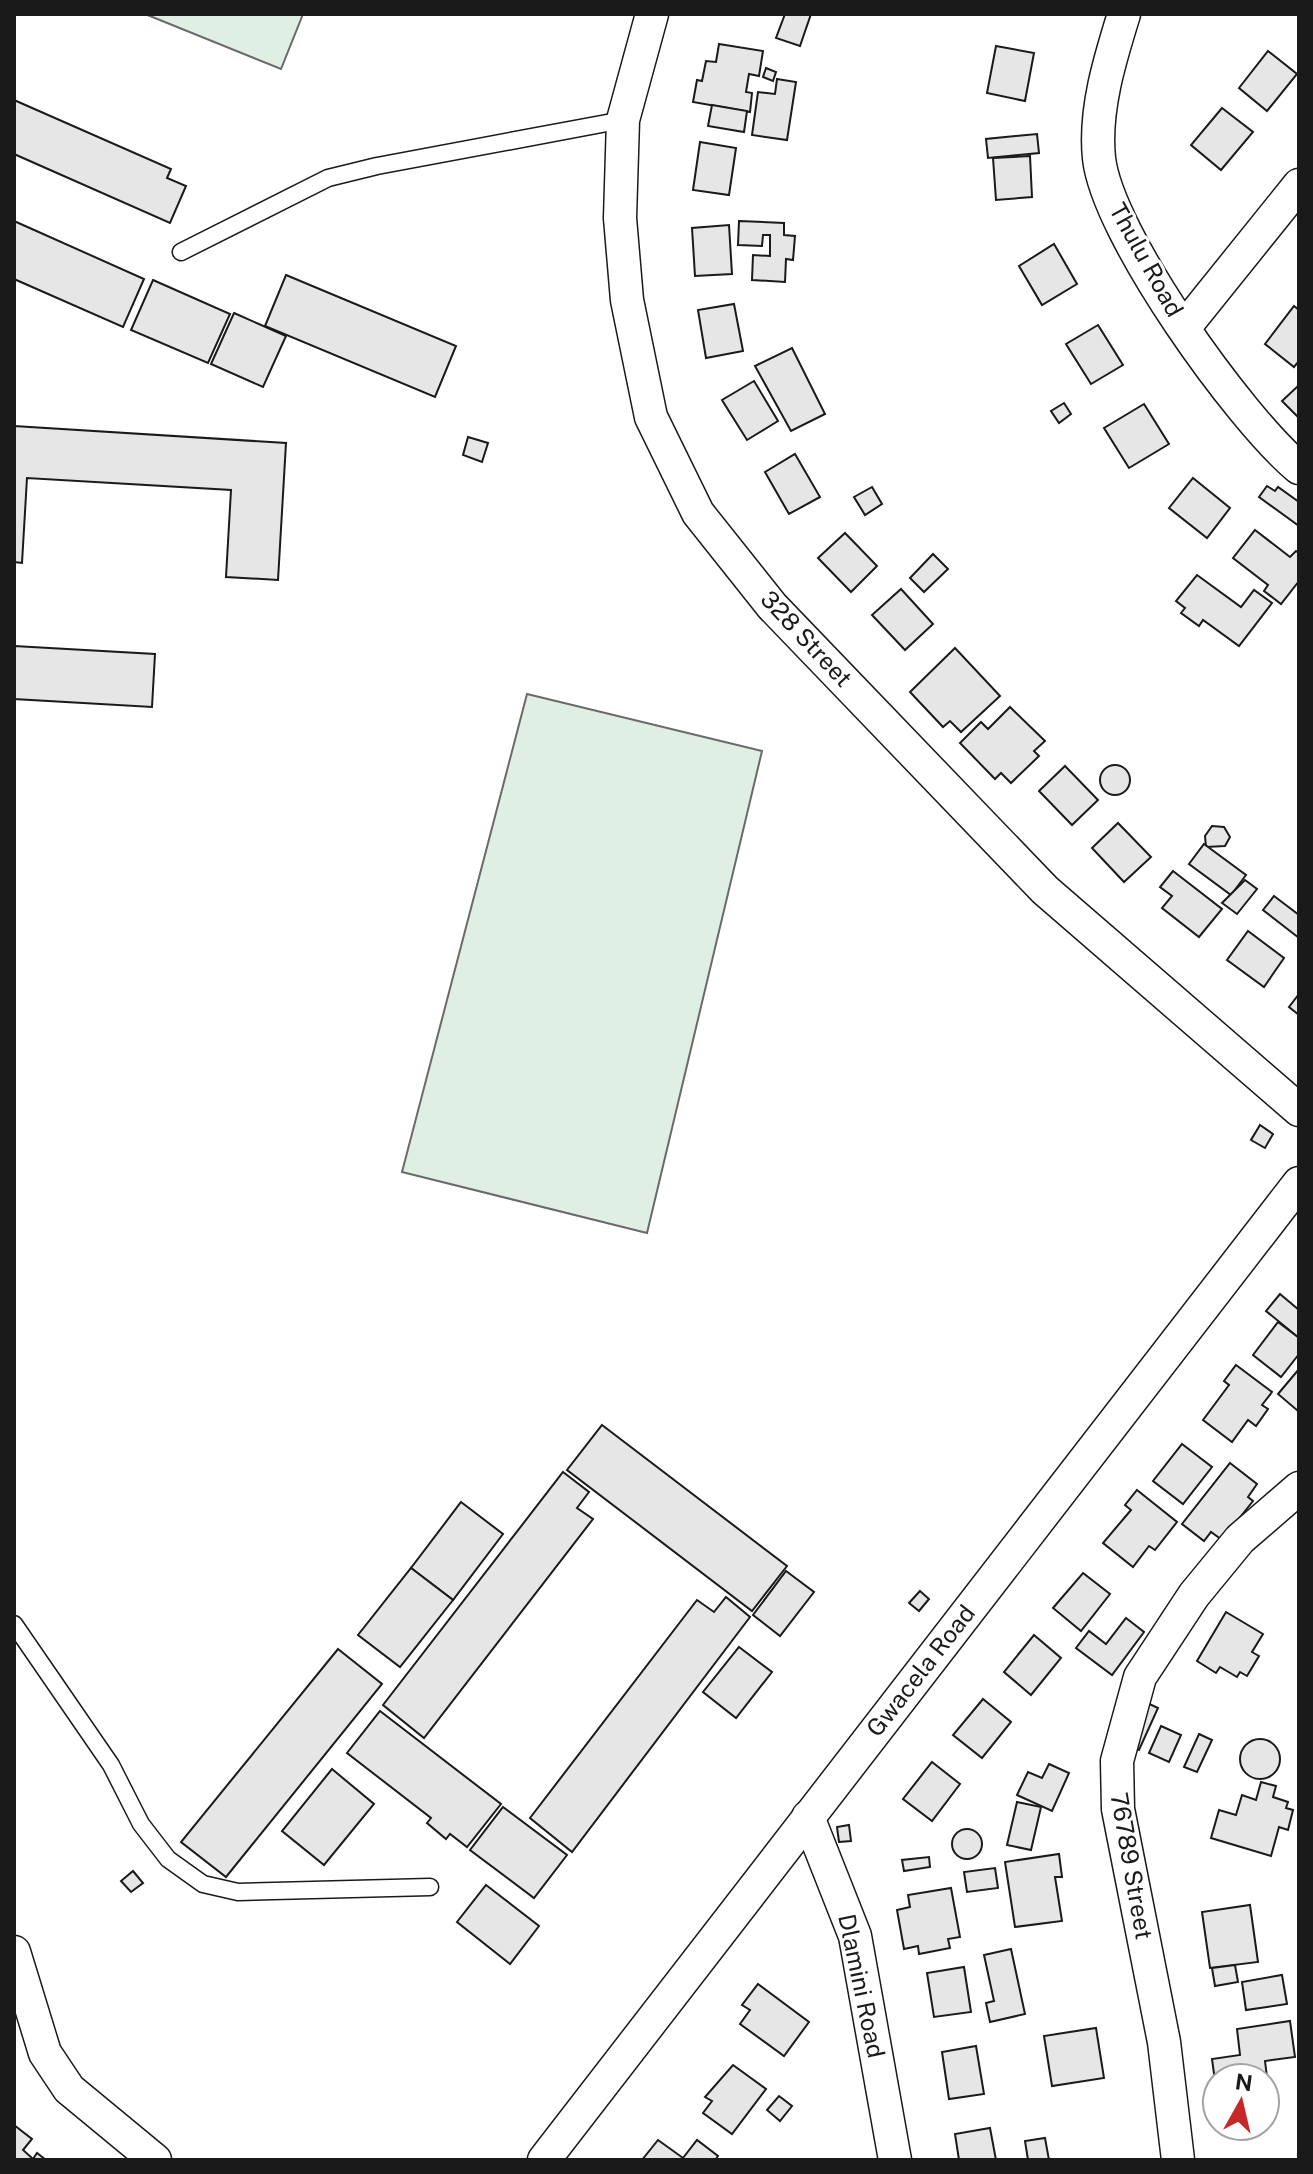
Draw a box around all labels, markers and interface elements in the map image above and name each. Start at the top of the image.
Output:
street label: Thulu Road [1104,198,1190,321]
street label: 328 Street [755,585,858,692]
street label: Gwacela Road [860,1599,980,1742]
street label: 76789 Street [1105,1790,1159,1941]
street label: Dlamini Road [833,1911,891,2060]
north arrow [1201,2062,1281,2142]
text: N [1233,2068,1254,2096]

